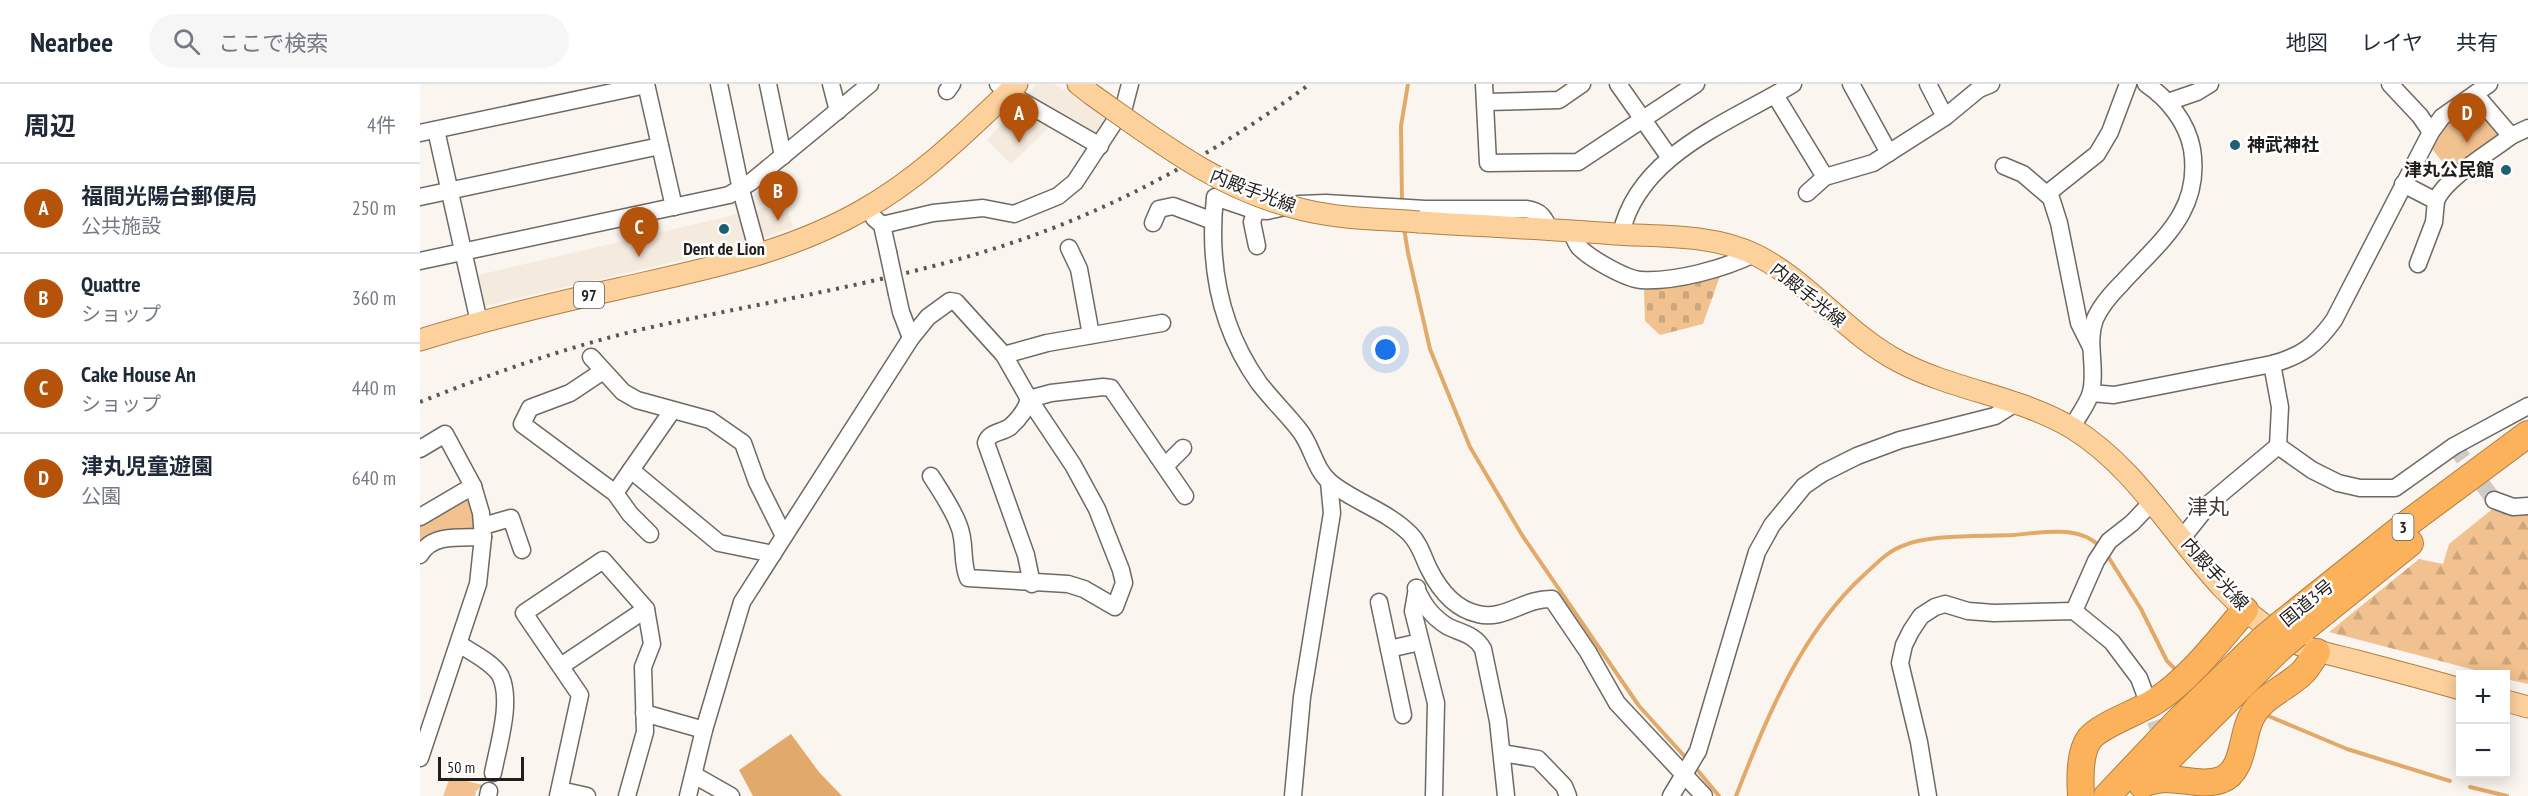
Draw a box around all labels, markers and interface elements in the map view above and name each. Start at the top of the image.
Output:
search box [149,14,569,68]
text: Nearbee [30,23,113,60]
icon: search [170,25,203,58]
text: ここで検索 [218,29,328,57]
text: 地図 [2286,29,2328,56]
text: レイヤ [2361,29,2423,56]
text: 共有 [2456,29,2498,56]
pin: A [1000,94,1038,143]
pin: D [2448,94,2486,143]
text: 周辺 [24,109,76,142]
text: 4件 [367,112,396,138]
place label: 神武神社 [2247,133,2319,156]
marker: 神武神社 [2228,138,2242,152]
place label: 津丸公民館 [2404,158,2494,181]
marker: 津丸公民館 [2499,163,2513,177]
street label: 内殿手光線 [1207,164,1299,217]
pin: B [758,172,798,221]
text: 福間光陽台郵便局 [81,182,257,210]
text: A [38,195,49,221]
text: 250 m [352,195,396,221]
pin: C [620,208,658,257]
text: 公共施設 [81,213,161,239]
marker: Dent de Lion [717,222,731,236]
place label: Dent de Lion [683,237,765,260]
street label: 内殿手光線 [1766,257,1851,332]
text: Quattre [81,270,141,298]
road number: 97 [574,282,604,308]
text: B [39,285,48,311]
text: 360 m [352,285,396,311]
text: ショップ [81,301,161,327]
your location [1371,335,1400,364]
text: Cake House An [81,360,196,388]
text: C [39,375,48,401]
text: 440 m [352,375,396,401]
text: ショップ [81,391,161,417]
text: 津丸児童遊園 [81,452,213,480]
text: D [38,465,49,491]
text: 640 m [352,465,396,491]
text: 公園 [81,483,121,509]
district label: 津丸 [2187,493,2229,520]
road number: 3 [2392,514,2414,540]
street label: 内殿手光線 [2177,533,2254,615]
street label: 国道3号 [2275,574,2338,631]
map controls [2456,670,2510,778]
button: + [2456,670,2510,724]
button: − [2456,724,2510,778]
scale bar [438,754,524,782]
text: 50 m [447,757,475,777]

